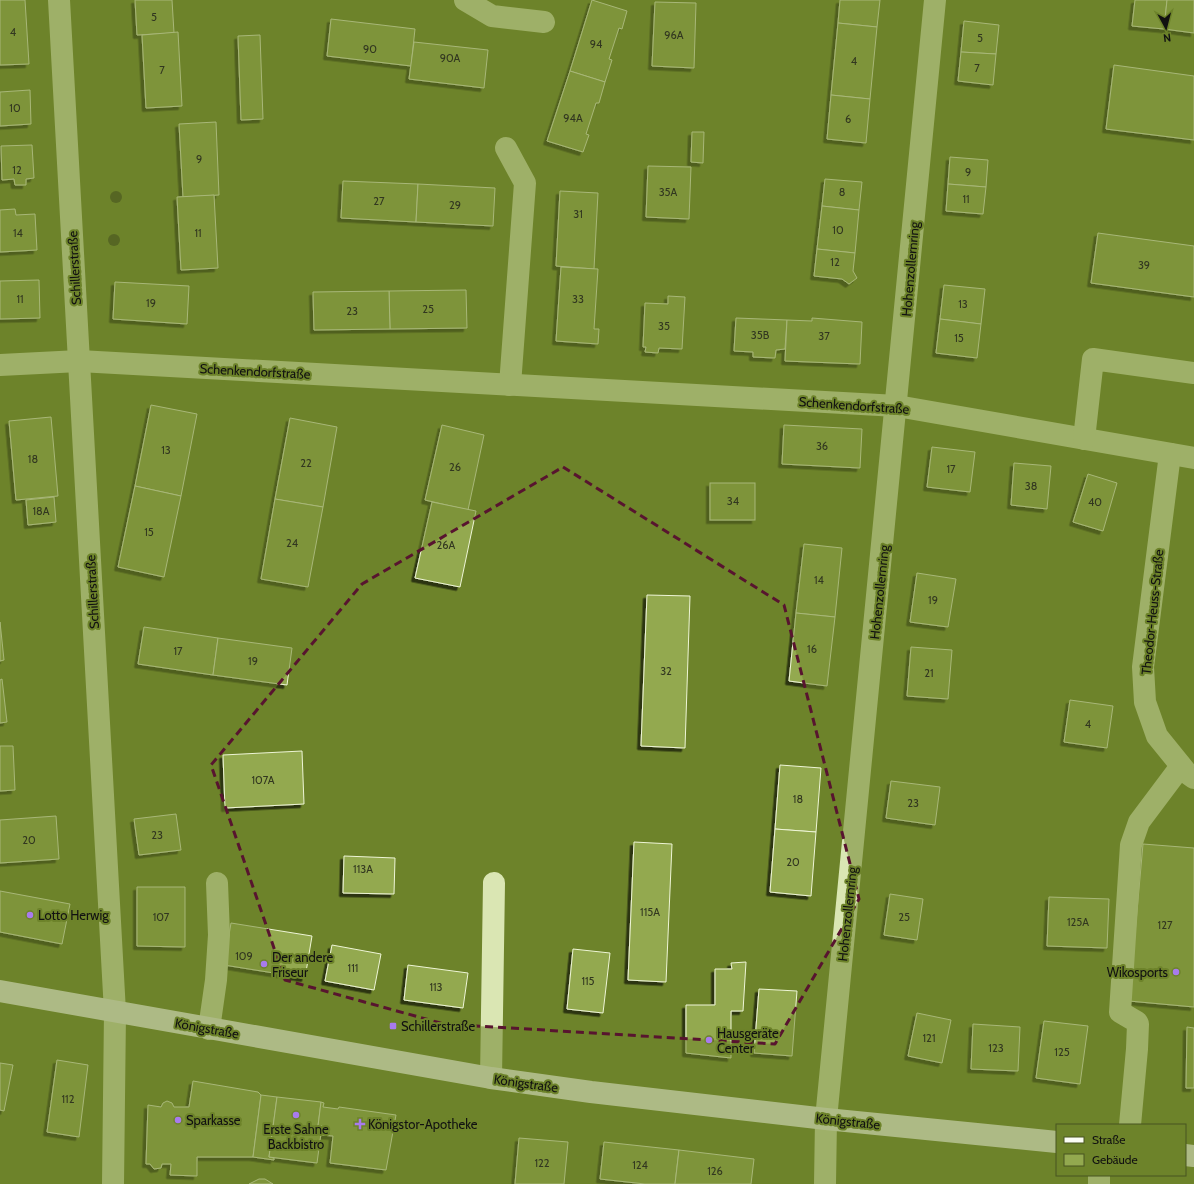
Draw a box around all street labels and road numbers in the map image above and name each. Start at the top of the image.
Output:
street label: Hohenzollernring [898,220,922,317]
street label: Schillerstraße [64,230,84,305]
street label: Schenkendorfstraße [199,360,311,382]
street label: Schenkendorfstraße [798,393,910,417]
street label: Hohenzollernring [866,543,892,640]
street label: Theodor-Heuss-Straße [1137,548,1167,676]
street label: Schillerstraße [82,554,102,629]
street label: Hohenzollernring [834,865,860,962]
street label: Königstraße [174,1015,241,1042]
street label: Königstraße [493,1071,559,1095]
street label: Königstraße [815,1110,881,1132]

